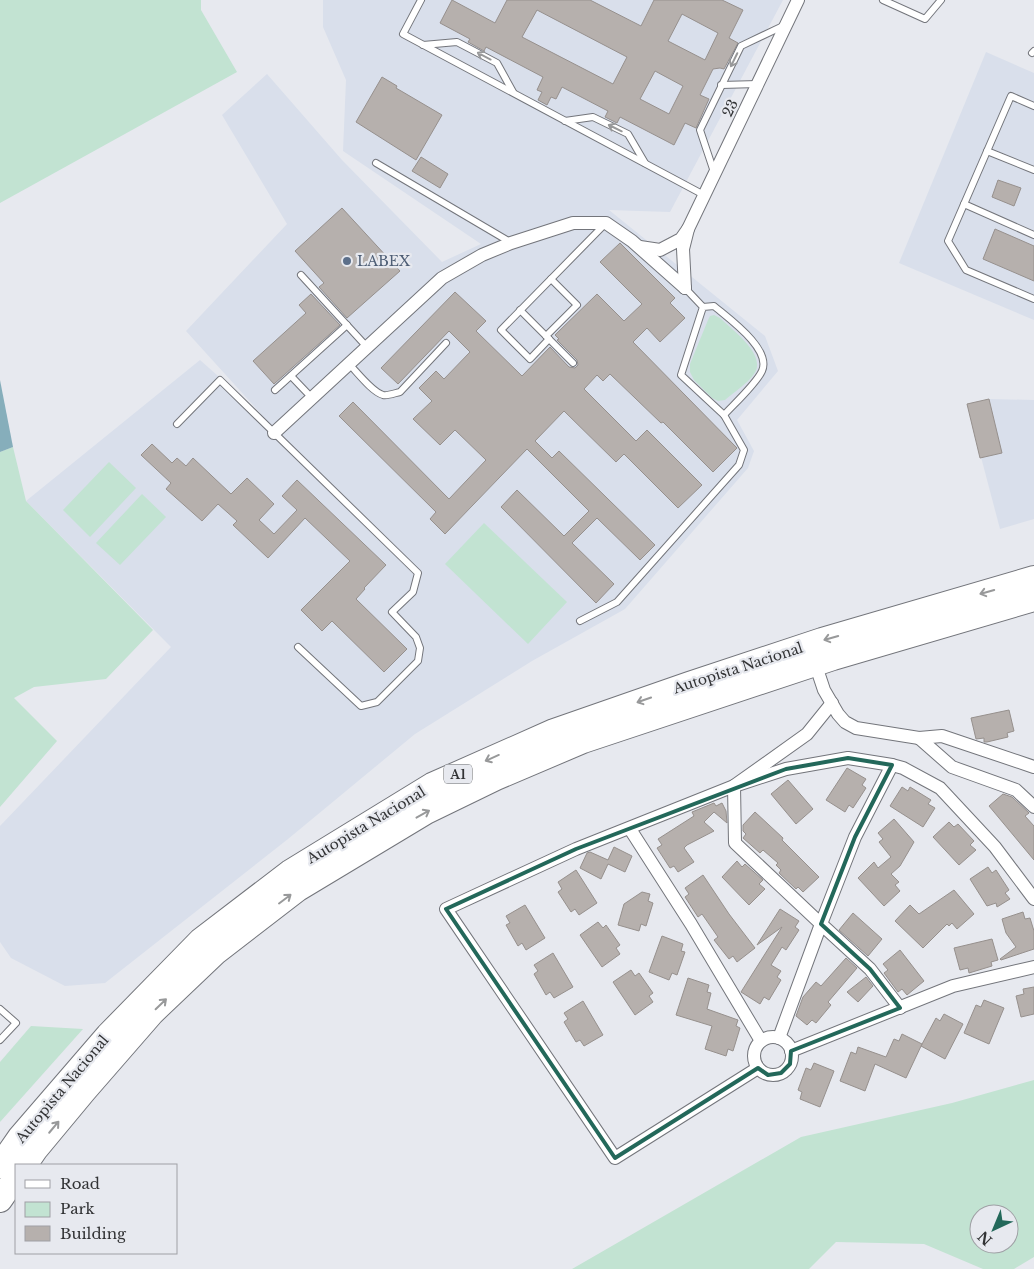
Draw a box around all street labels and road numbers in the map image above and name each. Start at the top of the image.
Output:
street label: 23 [718,96,742,120]
street label: Autopista Nacional [670,638,806,698]
road number: A1 [444,764,472,784]
street label: Autopista Nacional [303,782,429,868]
street label: Autopista Nacional [11,1031,113,1147]

